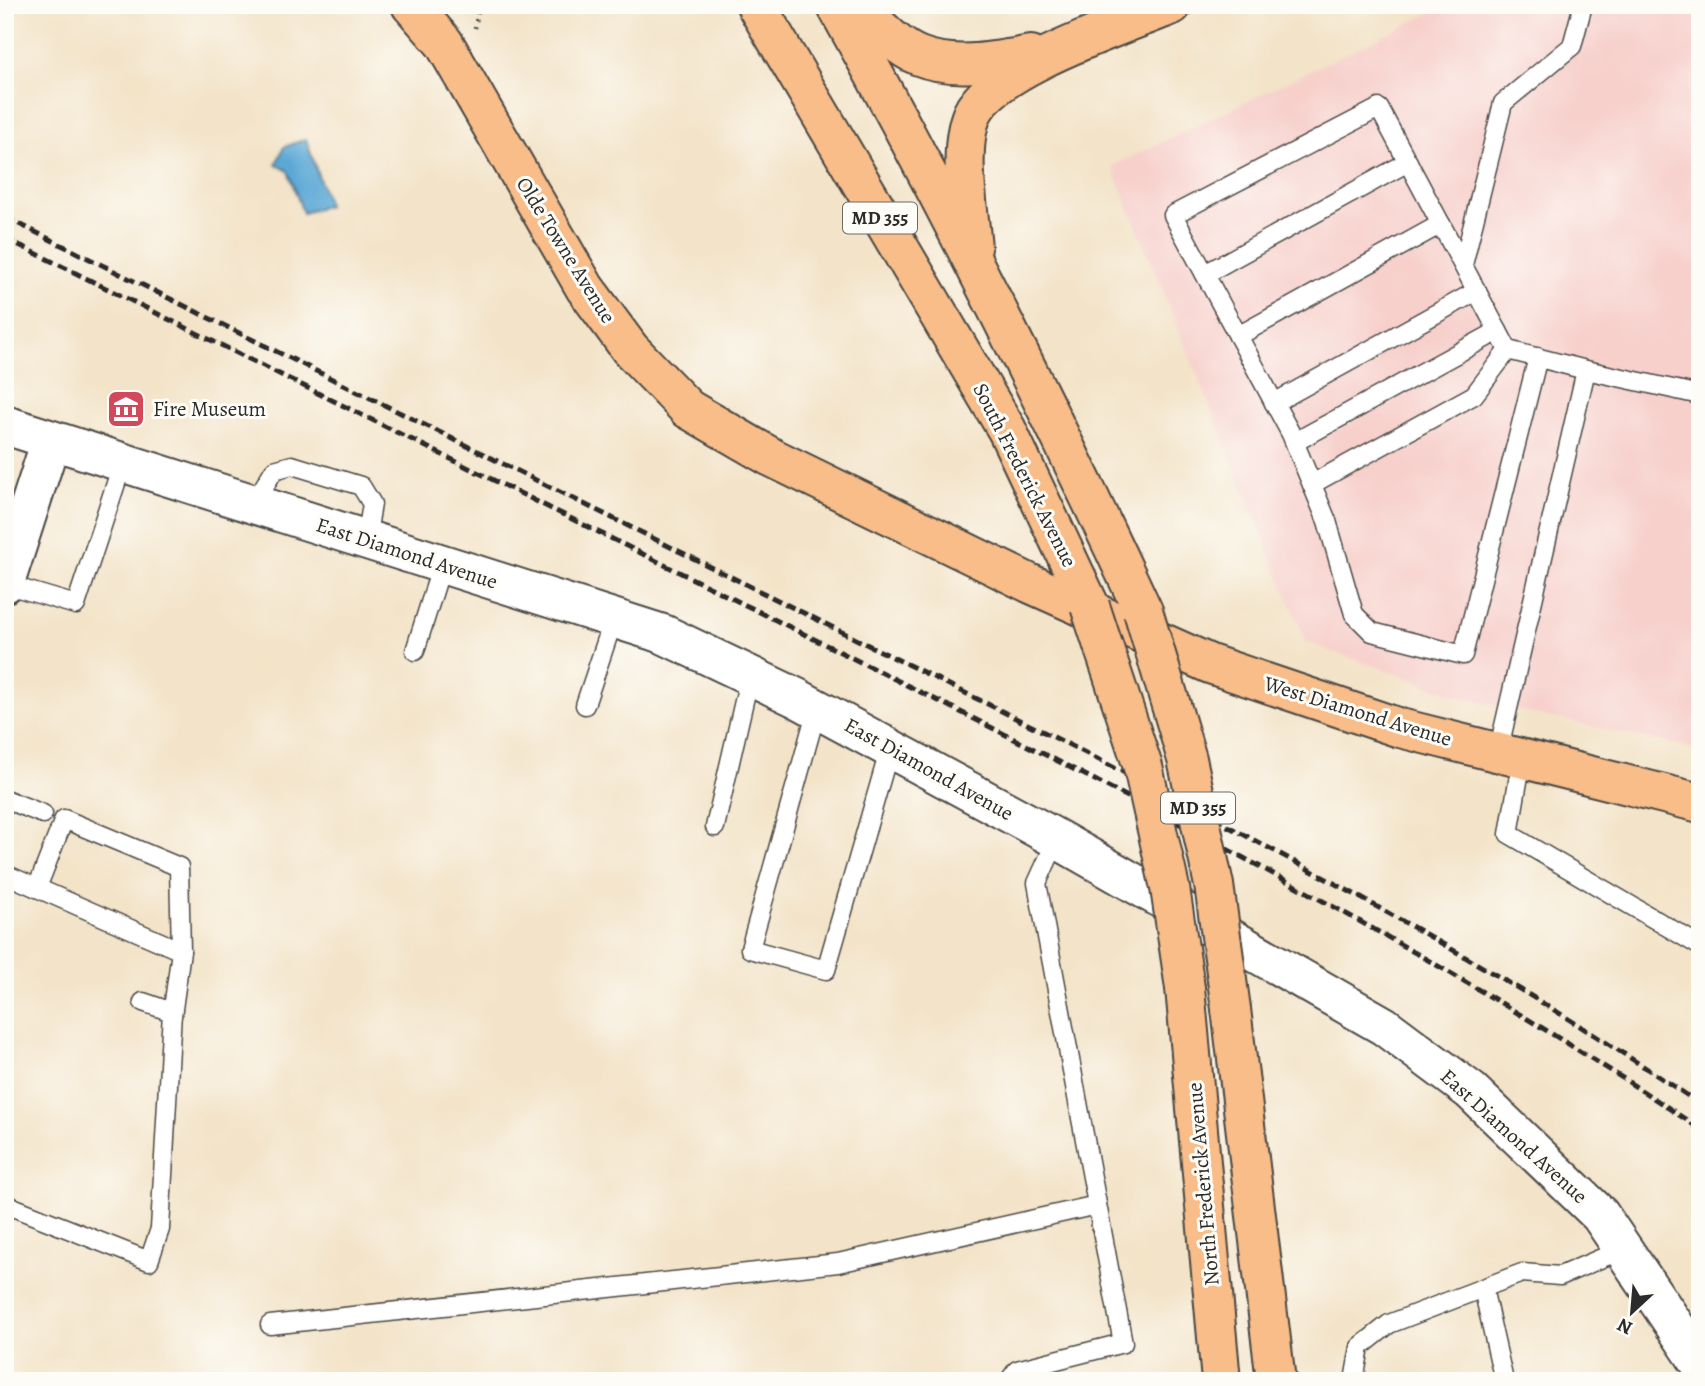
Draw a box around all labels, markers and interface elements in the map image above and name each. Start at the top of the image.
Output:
street label: Olde Towne Avenue [510,172,622,328]
road number: MD 355 [843,202,917,233]
street label: South Frederick Avenue [966,378,1084,572]
museum icon: Fire Museum [105,388,147,430]
place label: Fire Museum [153,395,266,423]
street label: East Diamond Avenue [313,510,501,596]
street label: West Diamond Avenue [1260,669,1455,753]
street label: East Diamond Avenue [839,711,1019,827]
road number: MD 355 [1161,792,1235,824]
street label: East Diamond Avenue [1434,1062,1594,1210]
street label: North Frederick Avenue [1180,1081,1226,1287]
north arrow [1596,1278,1666,1348]
text: N [1613,1312,1637,1341]

